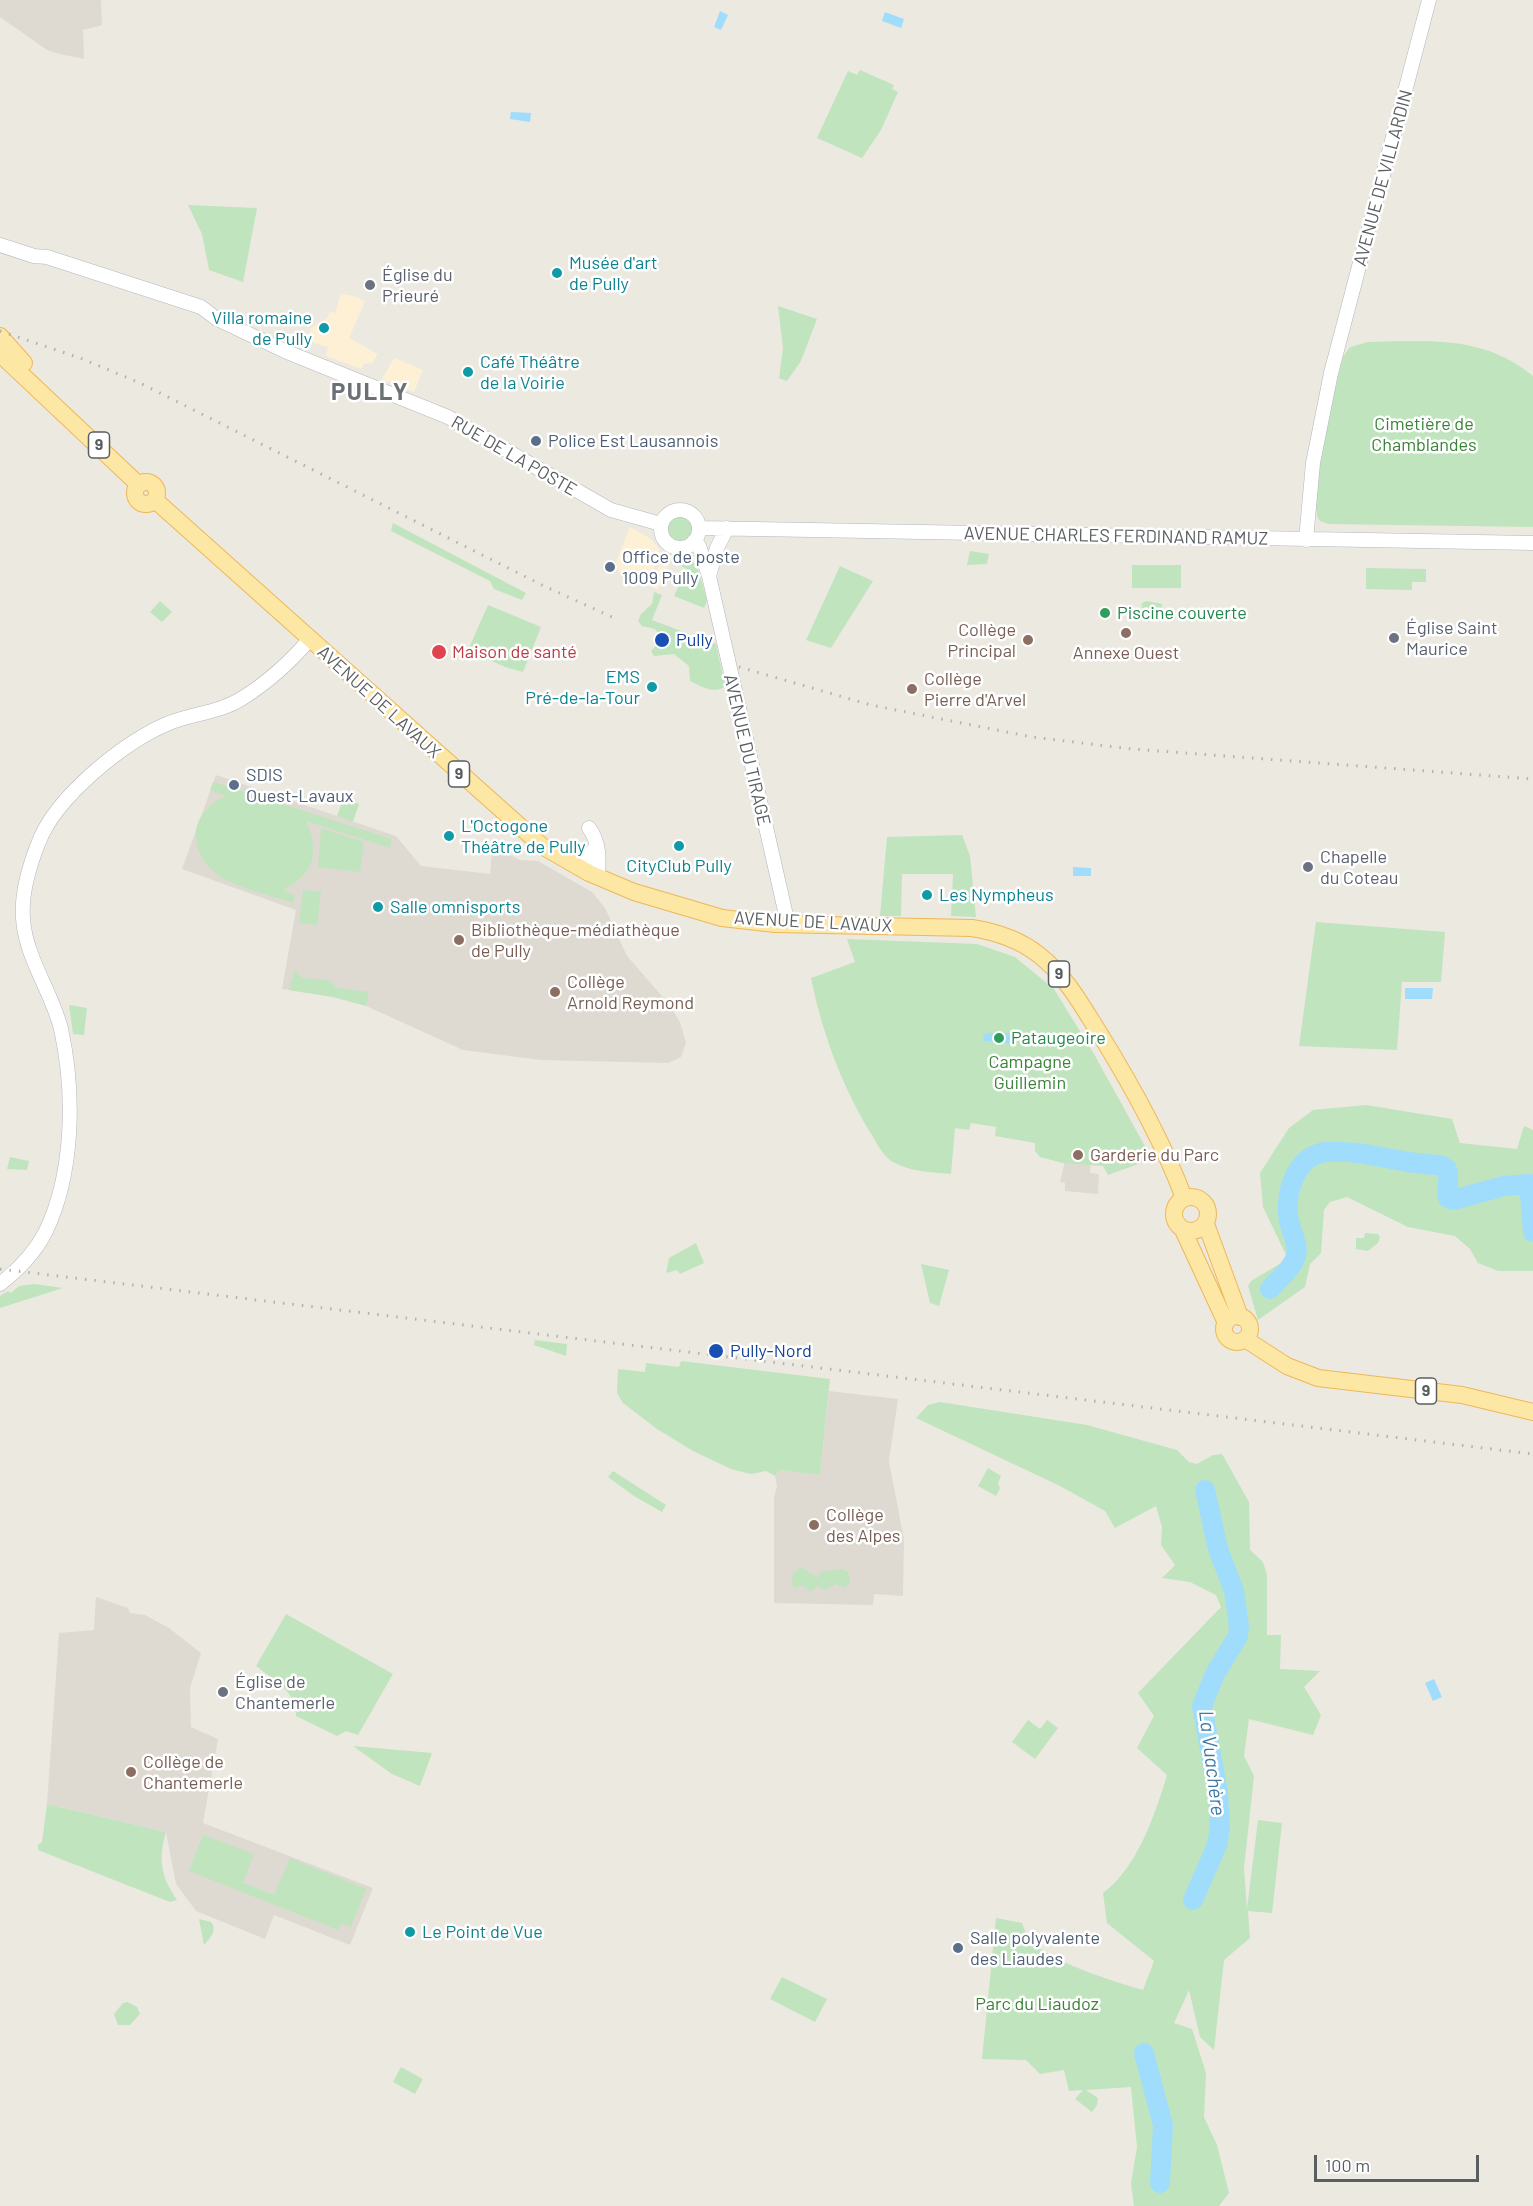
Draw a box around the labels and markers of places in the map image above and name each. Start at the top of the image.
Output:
place label: Musée d'art de Pully [569,252,658,294]
place label: Église du Prieuré [382,264,453,306]
marker: Musée d'art de Pully [550,266,564,280]
marker: Église du Prieuré [363,278,377,292]
place label: Villa romaine de Pully [212,307,312,350]
marker: Villa romaine de Pully [317,321,331,335]
place label: Café Théâtre de la Voirie [480,351,580,394]
marker: Café Théâtre de la Voirie [461,365,475,379]
place label: Police Est Lausannois [548,430,718,452]
marker: Police Est Lausannois [529,434,543,448]
place label: Office de poste 1009 Pully [622,546,740,588]
marker: Office de poste 1009 Pully [603,560,617,574]
place label: Piscine couverte [1117,602,1247,624]
marker: Piscine couverte [1098,606,1112,620]
place label: Église Saint Maurice [1406,617,1498,660]
place label: Collège Principal [947,619,1016,662]
marker: Annexe Ouest [1119,626,1133,640]
place label: Pully [676,629,713,651]
marker: Pully [653,631,671,649]
marker: Église Saint Maurice [1387,631,1401,645]
marker: Collège Principal [1021,633,1035,647]
place label: Maison de santé [452,641,577,663]
place label: Annexe Ouest [1073,642,1179,664]
marker: Maison de santé [430,643,448,661]
place label: EMS Pré-de-la-Tour [525,666,640,708]
place label: Collège Pierre d'Arvel [924,668,1026,710]
marker: EMS Pré-de-la-Tour [645,680,659,694]
marker: Collège Pierre d'Arvel [905,682,919,696]
place label: SDIS Ouest-Lavaux [246,764,353,806]
marker: SDIS Ouest-Lavaux [227,778,241,792]
place label: L'Octogone Théâtre de Pully [461,815,586,858]
marker: L'Octogone Théâtre de Pully [442,829,456,843]
marker: CityClub Pully [672,839,686,853]
place label: Chapelle du Coteau [1320,846,1398,888]
place label: CityClub Pully [626,855,732,877]
marker: Chapelle du Coteau [1301,860,1315,874]
place label: Les Nympheus [939,884,1054,906]
marker: Les Nympheus [920,888,934,902]
place label: Salle omnisports [390,896,520,918]
marker: Salle omnisports [371,900,385,914]
place label: Bibliothèque-médiathèque de Pully [471,919,680,962]
marker: Bibliothèque-médiathèque de Pully [452,933,466,947]
place label: Collège Arnold Reymond [567,971,694,1014]
marker: Collège Arnold Reymond [548,985,562,999]
place label: Pataugeoire [1011,1027,1106,1049]
marker: Pataugeoire [992,1031,1006,1045]
place label: Garderie du Parc [1090,1144,1219,1166]
marker: Garderie du Parc [1071,1148,1085,1162]
place label: Pully-Nord [730,1340,812,1362]
marker: Pully-Nord [707,1342,725,1360]
place label: Collège des Alpes [826,1504,900,1546]
marker: Collège des Alpes [807,1518,821,1532]
place label: Église de Chantemerle [235,1671,335,1714]
marker: Église de Chantemerle [216,1685,230,1699]
place label: Collège de Chantemerle [143,1751,243,1794]
marker: Collège de Chantemerle [124,1765,138,1779]
place label: Le Point de Vue [422,1921,543,1943]
marker: Le Point de Vue [403,1925,417,1939]
place label: Salle polyvalente des Liaudes [970,1927,1100,1970]
marker: Salle polyvalente des Liaudes [951,1941,965,1955]

